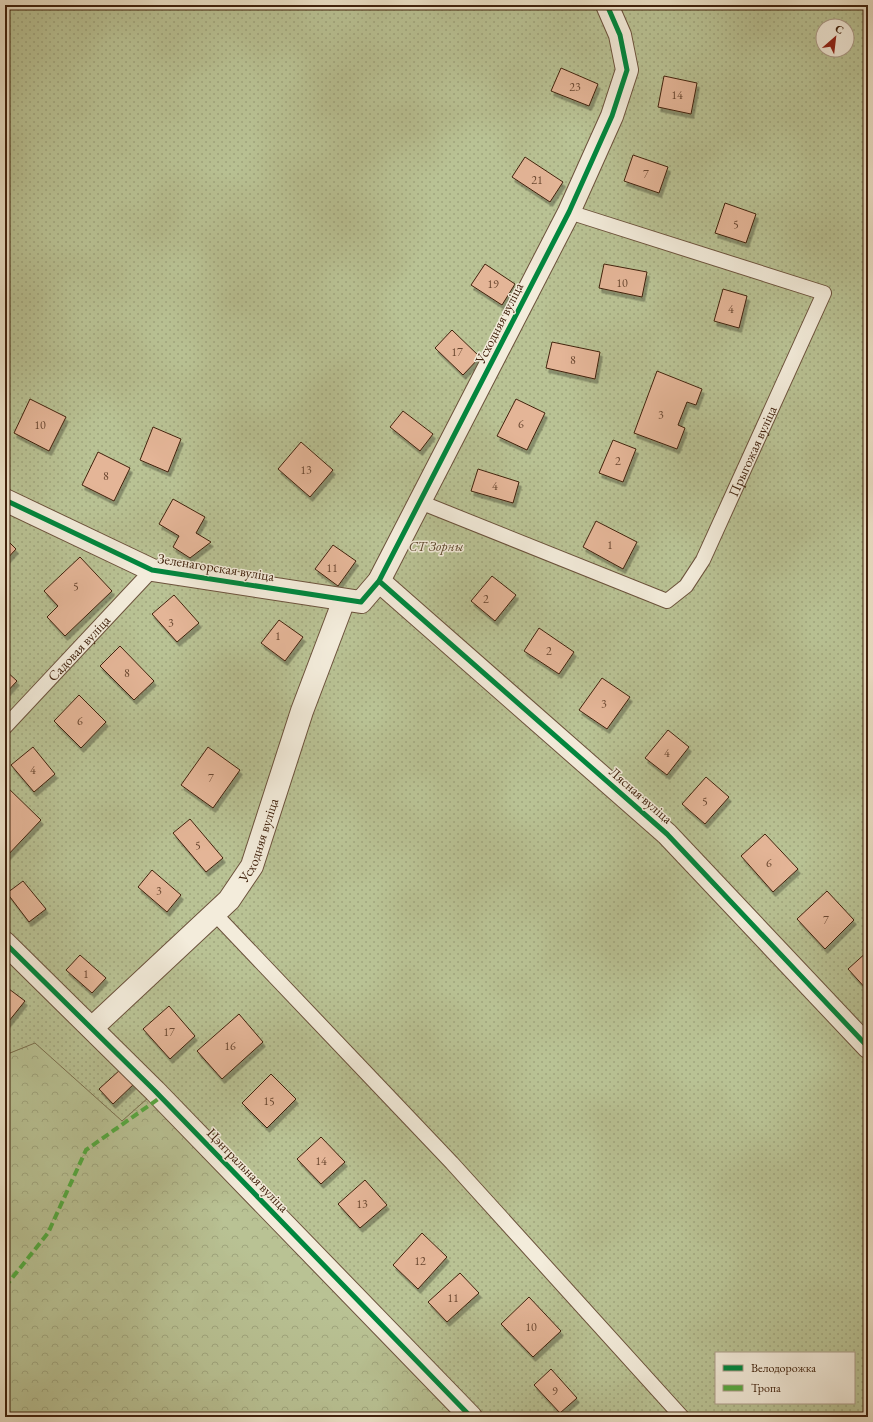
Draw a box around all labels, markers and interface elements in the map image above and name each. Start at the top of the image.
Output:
north arrow [815,18,855,58]
text: С [833,21,847,37]
house number: 23 [569,79,581,95]
house number: 14 [671,87,683,103]
house number: 7 [643,166,649,182]
house number: 21 [531,172,543,188]
house number: 5 [733,216,739,232]
house number: 10 [616,275,628,291]
house number: 19 [487,276,499,292]
street label: Усходняя вуліца [470,279,527,367]
house number: 4 [728,301,734,317]
house number: 17 [451,344,463,360]
house number: 8 [570,352,576,368]
street label: Прыгожая вуліца [724,402,781,499]
house number: 3 [658,407,664,423]
house number: 6 [518,416,524,432]
house number: 10 [34,417,46,433]
house number: 2 [615,453,621,469]
house number: 13 [300,462,312,478]
house number: 8 [103,468,109,484]
house number: 4 [492,478,498,494]
park label: СТ Зорны [408,537,464,555]
house number: 1 [607,537,613,553]
street label: Зеленагорская вуліца [156,549,276,585]
house number: 11 [326,560,338,576]
house number: 5 [73,578,79,594]
house number: 2 [483,591,489,607]
street label: Садовая вуліца [44,611,114,685]
house number: 3 [168,615,174,631]
house number: 1 [275,628,281,644]
house number: 2 [546,643,552,659]
house number: 8 [124,665,130,681]
house number: 3 [601,696,607,712]
house number: 6 [77,713,83,729]
house number: 4 [664,745,670,761]
house number: 4 [30,762,36,778]
street label: Лясная вуліца [606,763,677,828]
house number: 7 [208,770,214,786]
house number: 5 [702,793,708,809]
street label: Усходняя вуліца [234,795,282,887]
house number: 5 [195,837,201,853]
house number: 6 [766,855,772,871]
house number: 3 [156,883,162,899]
house number: 7 [823,912,829,928]
house number: 1 [83,966,89,982]
house number: 17 [163,1024,175,1040]
house number: 16 [224,1038,236,1054]
house number: 15 [263,1093,275,1109]
street label: Цэнтральная вуліца [203,1124,293,1216]
house number: 14 [315,1153,327,1169]
house number: 13 [356,1196,368,1212]
house number: 12 [414,1253,426,1269]
house number: 11 [447,1290,459,1306]
house number: 10 [525,1319,537,1335]
legend [715,1352,855,1404]
text: Велодорожка [751,1360,816,1376]
text: Тропа [751,1380,781,1396]
house number: 9 [552,1383,558,1399]

